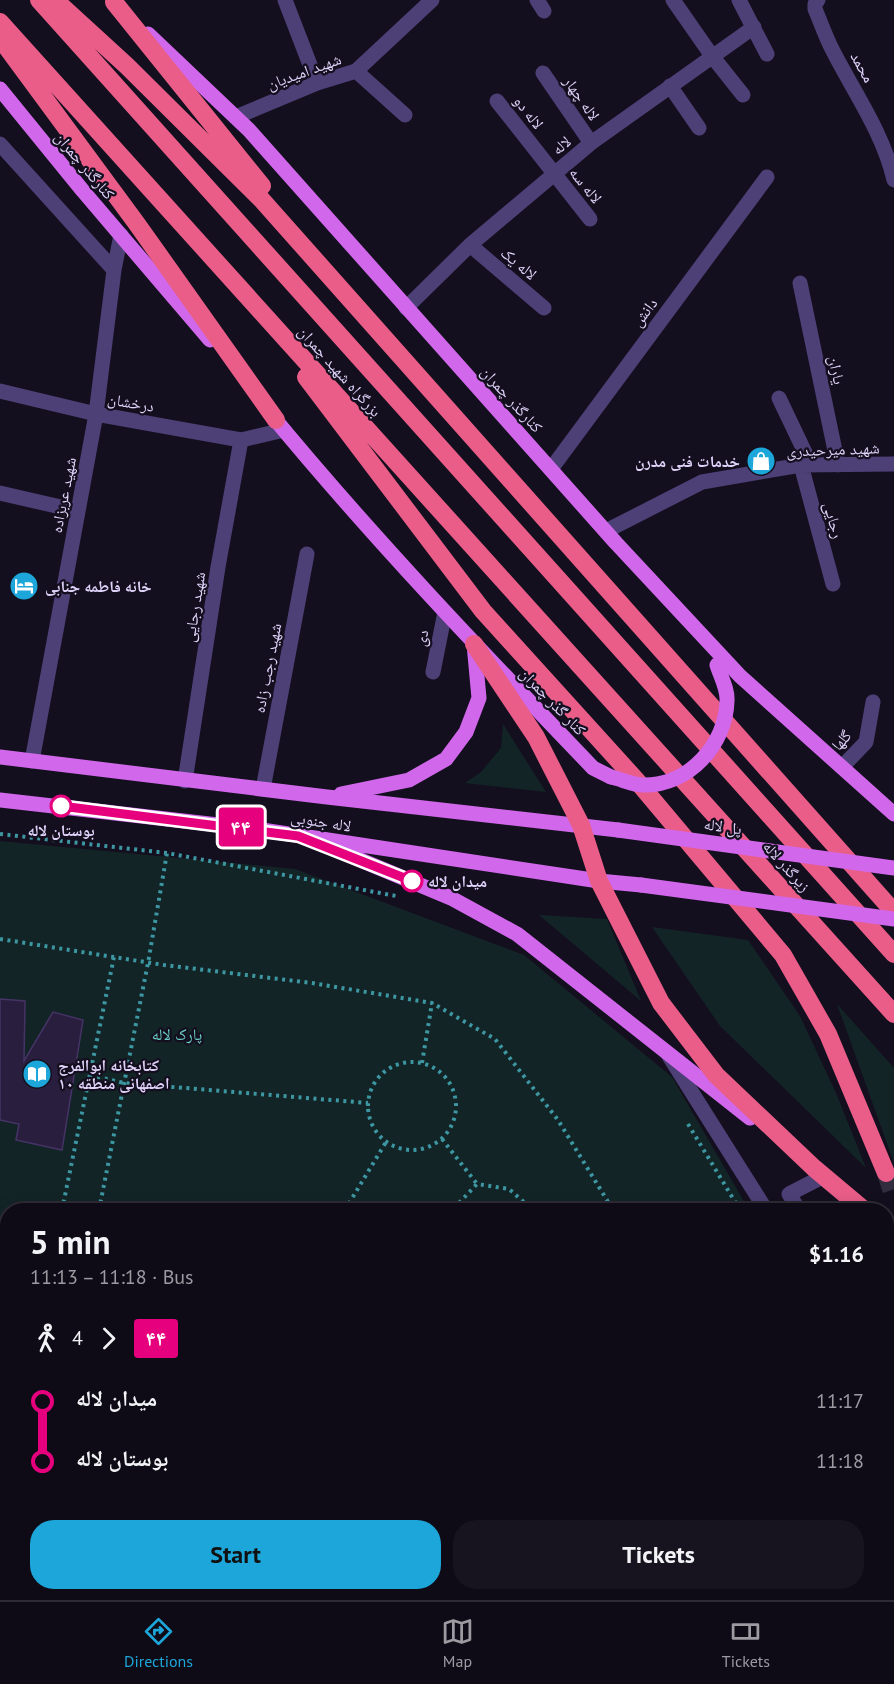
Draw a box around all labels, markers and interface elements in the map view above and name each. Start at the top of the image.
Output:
street label: شهید امیدیان [264,48,344,95]
street label: محمد [846,48,880,86]
street label: لاله چهار [559,71,604,124]
street label: لاله دو [510,91,548,133]
street label: کنارگذر چمران [50,127,119,204]
street label: لاله [547,131,575,159]
street label: لاله سه [565,163,607,207]
street label: لاله یک [497,242,541,284]
street label: دانش [627,294,662,331]
street label: بزرگراه شهید چمران [293,321,386,421]
street label: یاران [823,354,850,386]
street label: کنارگذر چمران [476,362,547,437]
street label: درخشان [106,388,156,417]
street label: شهید میرحیدری [786,437,880,462]
shop icon: خدمات فنی مدرن [745,445,777,477]
place label: خدمات فنی مدرن [635,451,740,471]
street label: شهید عربزاده [46,455,80,535]
street label: رجایی [819,500,848,541]
hotel icon: خانه فاطمه جنابی [8,570,40,602]
street label: شهید رجایی [179,570,210,644]
place label: خانه فاطمه جنابی [45,576,152,596]
street label: شهید رجب زاده [248,621,286,715]
street label: دی [410,628,433,648]
street label: کنار گذر چمران [515,663,591,740]
street label: گلها [827,725,856,754]
marker: بوستان لاله [50,795,72,817]
street label: لاله جنوبی [289,806,353,837]
line badge: ۴۴ [214,808,268,846]
street label: پل لاله [703,813,744,840]
text: ۴۴ [231,814,251,841]
place label: بوستان لاله [27,820,95,840]
street label: زیرگذر لاله [759,836,815,896]
marker: میدان لاله [401,870,423,892]
place label: میدان لاله [428,871,487,891]
park label: پارک لاله [152,1024,203,1044]
place label: کتابخانه ابوالفرج اصفهانی منطقه ۱۰ [58,1055,170,1093]
library icon: کتابخانه ابوالفرج اصفهانی منطقه ۱۰ [21,1058,53,1090]
text: 5 min [30,1220,111,1263]
text: $1.16 [809,1240,864,1268]
text: 11:13 – 11:18 · Bus [30,1264,194,1290]
icon: walk [30,1322,63,1355]
icon: forward [92,1322,125,1355]
text: 4 [72,1325,83,1351]
text: ۴۴ [146,1325,166,1352]
text: میدان لاله [76,1384,157,1412]
text: 11:17 [816,1388,864,1414]
text: بوستان لاله [76,1444,168,1472]
text: 11:18 [816,1448,864,1474]
button: Start [30,1520,441,1589]
button: Tickets [453,1520,864,1589]
tab: Directions [124,1615,193,1671]
tab: Map [441,1615,474,1671]
tab: Tickets [722,1615,770,1671]

